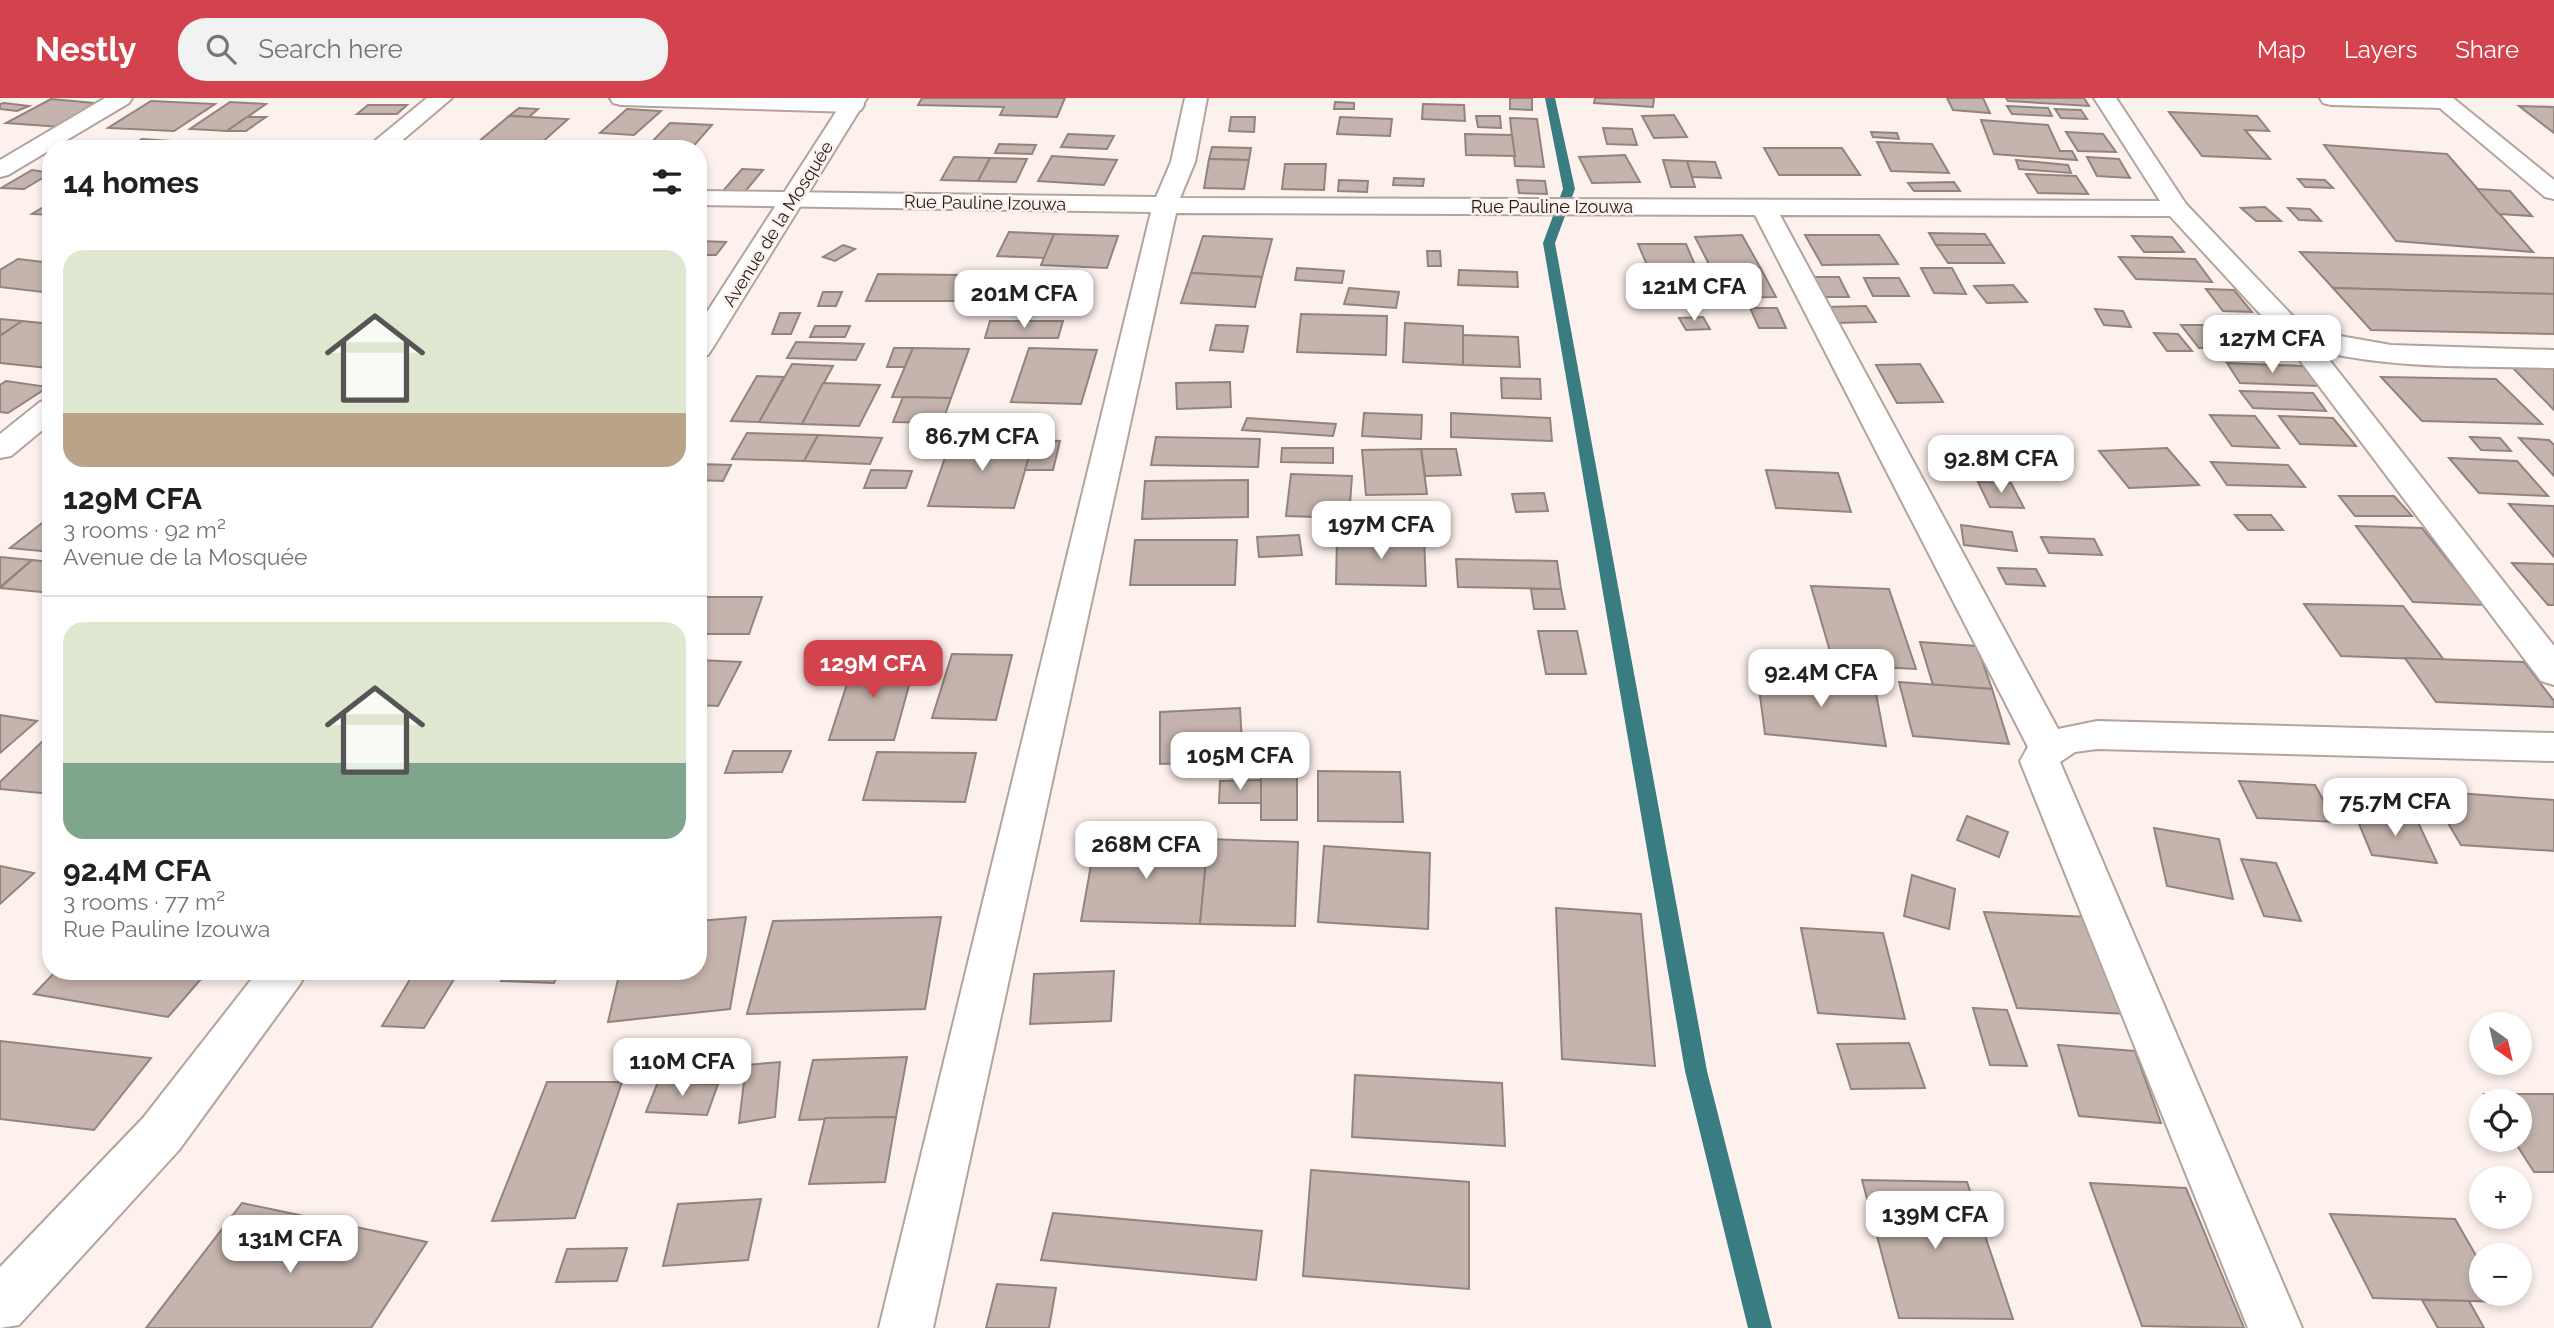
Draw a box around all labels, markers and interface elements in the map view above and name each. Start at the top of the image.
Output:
search box [178,18,668,81]
text: Nestly [35,30,136,69]
icon: search [202,30,240,68]
text: Search here [258,34,403,64]
text: Map [2257,35,2306,64]
text: Layers [2344,35,2417,64]
text: Share [2455,35,2519,64]
street label: Avenue de la Mosquée [718,137,837,310]
icon: filters [648,163,686,201]
text: 14 homes [63,165,199,200]
street label: Rue Pauline Izouwa [904,191,1066,214]
street label: Rue Pauline Izouwa [1471,196,1633,217]
pin: 121M CFA [1622,264,1766,323]
pin: 201M CFA [952,271,1096,330]
text: 121M CFA [1642,272,1746,299]
text: 201M CFA [970,279,1078,306]
icon: home [312,295,438,421]
pin: 127M CFA [2200,316,2344,375]
text: 127M CFA [2219,324,2325,351]
pin: 86.7M CFA [902,414,1062,473]
text: 86.7M CFA [925,422,1039,449]
pin: 92.8M CFA [1921,436,2081,495]
text: 92.8M CFA [1944,444,2058,471]
text: 129M CFA [63,481,202,516]
pin: 197M CFA [1309,502,1453,561]
text: 197M CFA [1328,510,1434,537]
text: 3 rooms · 92 m² [63,516,226,543]
text: Avenue de la Mosquée [63,543,308,570]
pin: 129M CFA [801,640,945,700]
text: 129M CFA [820,649,926,676]
pin: 92.4M CFA [1741,650,1901,709]
text: 92.4M CFA [1764,658,1878,685]
icon: home [312,667,438,793]
pin: 105M CFA [1168,732,1312,792]
text: 105M CFA [1187,741,1293,768]
pin: 75.7M CFA [2315,778,2475,838]
text: 75.7M CFA [2339,787,2451,814]
pin: 268M CFA [1074,822,1218,881]
text: 268M CFA [1091,830,1201,857]
text: 92.4M CFA [63,853,211,888]
text: 3 rooms · 77 m² [63,888,225,915]
text: Rue Pauline Izouwa [63,915,270,942]
north arrow [2469,1012,2532,1074]
map controls [2469,1012,2532,1306]
pin: 110M CFA [610,1038,754,1098]
text: 110M CFA [629,1047,735,1074]
button: locate [2469,1089,2532,1152]
button: + [2469,1166,2532,1229]
pin: 139M CFA [1863,1192,2007,1251]
text: 139M CFA [1882,1200,1988,1227]
pin: 131M CFA [218,1216,362,1275]
text: 131M CFA [238,1224,342,1251]
button: − [2469,1243,2532,1306]

